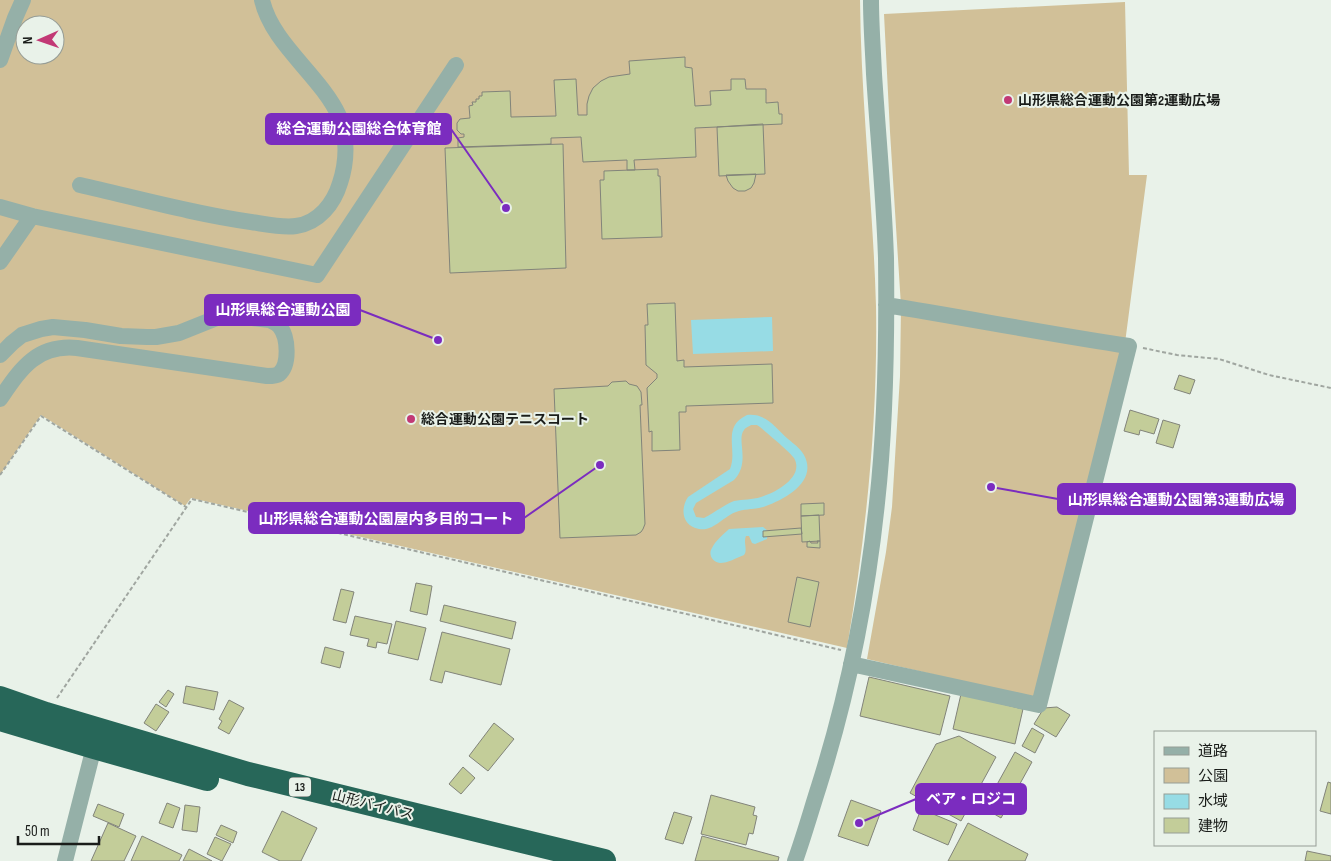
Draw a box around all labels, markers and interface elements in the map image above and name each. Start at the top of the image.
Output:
north arrow [15,15,65,65]
text: N [19,36,36,44]
place label: 山形県総合運動公園第2運動広場 [1018,92,1220,109]
marker: 山形県総合運動公園第2運動広場 [1002,94,1014,106]
callout: 総合運動公園総合体育館 [266,114,451,144]
text: 総合運動公園総合体育館 [276,120,442,139]
callout: 山形県総合運動公園 [205,295,360,325]
text: 山形県総合運動公園 [215,301,351,320]
place label: 総合運動公園テニスコート [421,411,589,428]
marker: 総合運動公園テニスコート [405,413,417,425]
callout: 山形県総合運動公園第3運動広場 [1058,484,1295,514]
text: 山形県総合運動公園第3運動広場 [1068,491,1284,510]
callout: 山形県総合運動公園屋内多目的コート [249,503,524,533]
text: 山形県総合運動公園屋内多目的コート [258,510,514,529]
legend [1154,731,1316,846]
text: 道路 [1198,742,1228,761]
text: 公園 [1198,767,1228,786]
road number: 13 [289,778,311,796]
callout: ベア・ロジコ [916,784,1026,814]
street label: 山形バイパス [330,787,416,823]
text: ベア・ロジコ [926,790,1016,809]
text: 水域 [1198,792,1228,811]
scale bar [18,814,99,846]
text: 建物 [1198,817,1228,836]
text: 50 m [25,822,50,841]

